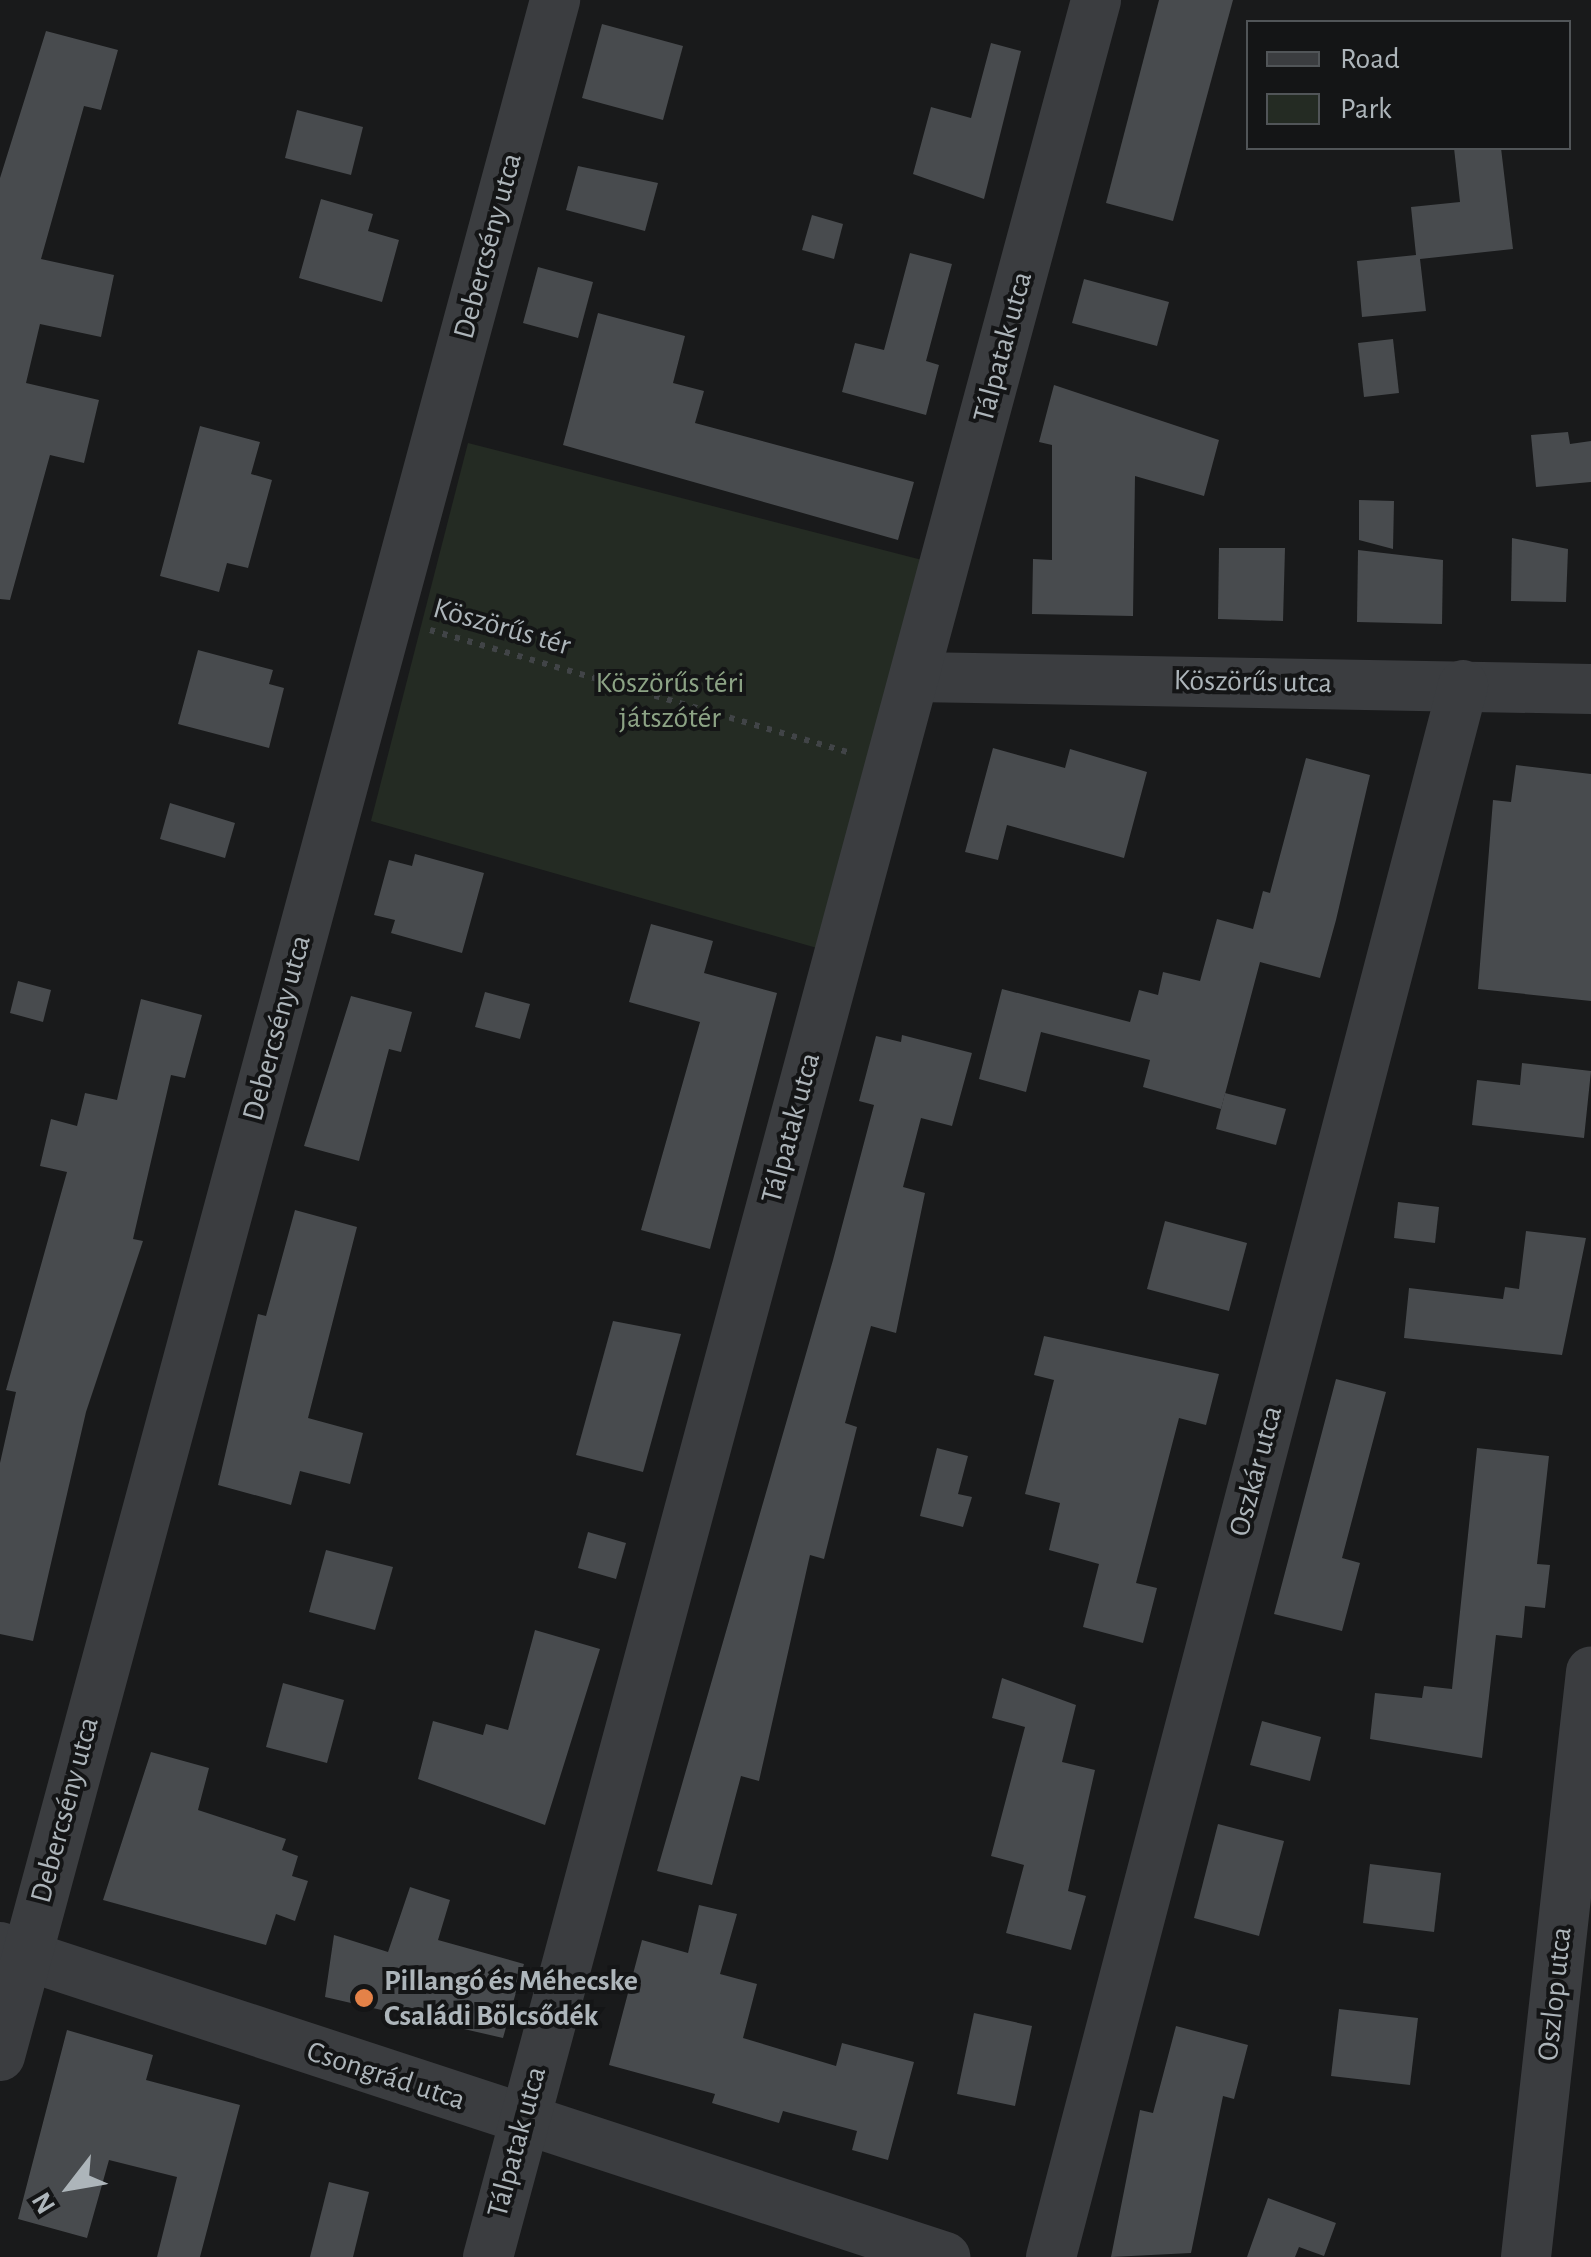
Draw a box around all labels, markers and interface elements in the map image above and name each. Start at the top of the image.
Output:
legend [1246,20,1571,150]
text: Road [1340,44,1400,74]
text: Park [1340,94,1392,124]
street label: Debercsény utca [446,149,530,343]
street label: Tálpatak utca [966,268,1040,426]
street label: Köszörűs tér [429,590,575,664]
street label: Köszörűs utca [1173,663,1333,701]
park label: Köszörűs téri játszótér [596,665,744,736]
street label: Debercsény utca [235,931,319,1125]
street label: Tálpatak utca [754,1049,828,1207]
street label: Oszkár utca [1221,1402,1291,1540]
street label: Debercsény utca [23,1713,107,1907]
street label: Oszlop utca [1530,1925,1580,2063]
place label: Pillangó és Méhecske Családi Bölcsődék [384,1963,638,2034]
marker: Pillangó és Méhecske Családi Bölcsődék [353,1987,375,2009]
street label: Csongrád utca [302,2033,470,2119]
street label: Tálpatak utca [480,2063,554,2221]
north arrow [20,2137,120,2237]
text: N [27,2187,61,2218]

